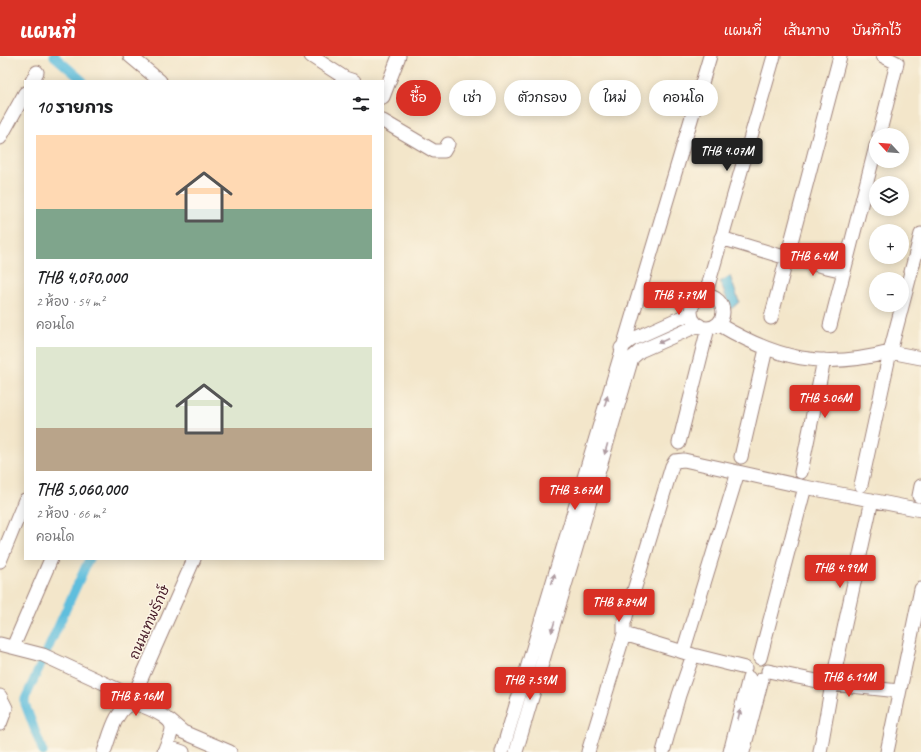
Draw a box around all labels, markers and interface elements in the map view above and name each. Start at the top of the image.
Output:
text: แผนที่ [20,20,76,44]
text: แผนที่ [724,22,761,39]
text: เส้นทาง [783,22,830,39]
text: บันทึกไว้ [852,22,901,39]
chip: ซื้อ [396,80,441,116]
chip: เช่า [449,80,496,116]
chip: ตัวกรอง [504,80,581,116]
chip: ใหม่ [589,80,641,116]
chip: คอนโด [649,80,718,116]
icon: filters [350,93,372,115]
text: 10 รายการ [36,97,113,118]
north arrow [869,128,909,168]
map controls [869,128,909,312]
pin: THB 4.07M [681,138,773,172]
text: THB 4.07M [701,143,753,159]
icon: home [168,161,240,233]
button: layers [869,176,909,216]
button: + [869,224,909,264]
pin: THB 6.4M [772,243,854,277]
text: THB 6.4M [789,248,837,264]
text: THB 4,070,000 [36,267,127,288]
button: − [869,272,909,312]
pin: THB 7.79M [633,282,725,316]
text: THB 7.79M [653,287,705,303]
text: 2 ห้อง · 54 m² [36,294,104,310]
text: คอนโด [36,317,74,333]
one-way arrow [658,338,669,344]
icon: home [168,373,240,445]
pin: THB 5.06M [779,385,871,419]
text: THB 5.06M [799,390,852,406]
one-way arrow [603,395,609,407]
one-way arrow [603,443,609,455]
pin: THB 3.67M [529,477,621,511]
text: THB 5,060,000 [36,479,127,500]
text: THB 3.67M [548,482,602,498]
text: 2 ห้อง · 66 m² [36,506,104,522]
text: คอนโด [36,529,74,545]
pin: THB 4.99M [794,555,886,589]
text: THB 4.99M [814,560,866,576]
one-way arrow [550,573,556,585]
street label: ถนนเทพรักษ์ [125,581,174,662]
pin: THB 8.84M [573,589,665,623]
text: THB 8.84M [593,594,645,610]
one-way arrow [550,622,556,634]
pin: THB 6.11M [803,664,895,698]
pin: THB 7.59M [484,667,576,701]
text: THB 6.11M [822,669,876,685]
text: THB 7.59M [504,672,556,688]
pin: THB 8.16M [90,683,182,717]
text: THB 8.16M [109,688,163,704]
one-way arrow [737,709,743,721]

